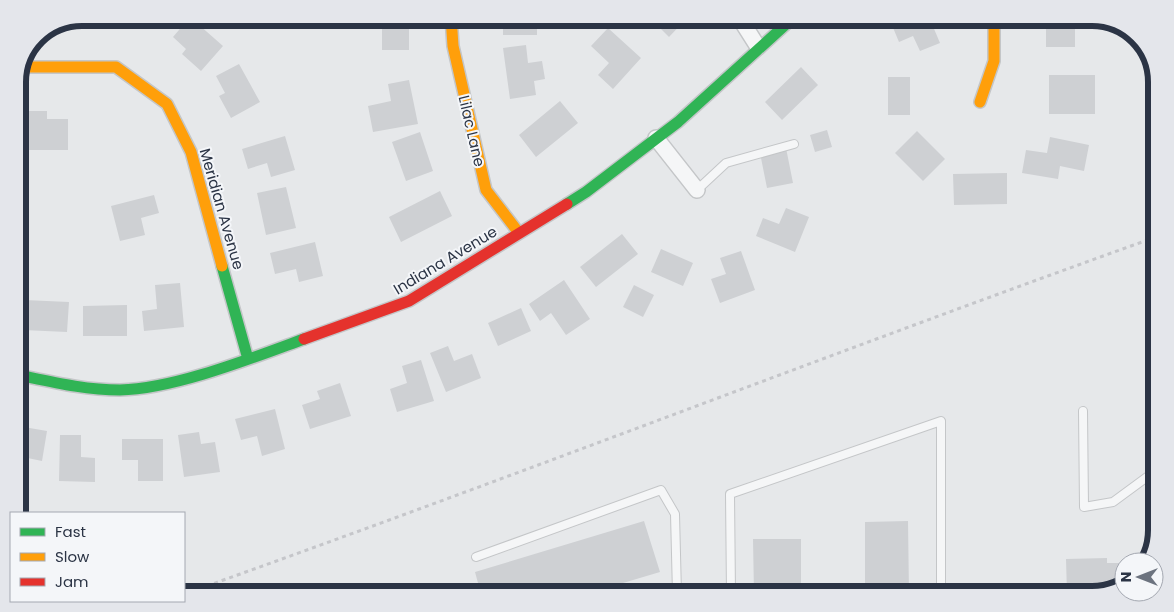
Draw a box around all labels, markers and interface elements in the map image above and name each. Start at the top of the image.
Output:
street label: Lilac Lane [454,93,490,169]
street label: Meridian Avenue [195,146,249,272]
street label: Indiana Avenue [389,221,501,299]
legend [10,512,185,602]
text: Fast [55,521,86,542]
text: Slow [55,546,90,567]
north arrow [1114,552,1164,602]
text: Jam [55,571,89,592]
text: N [1116,572,1136,582]

